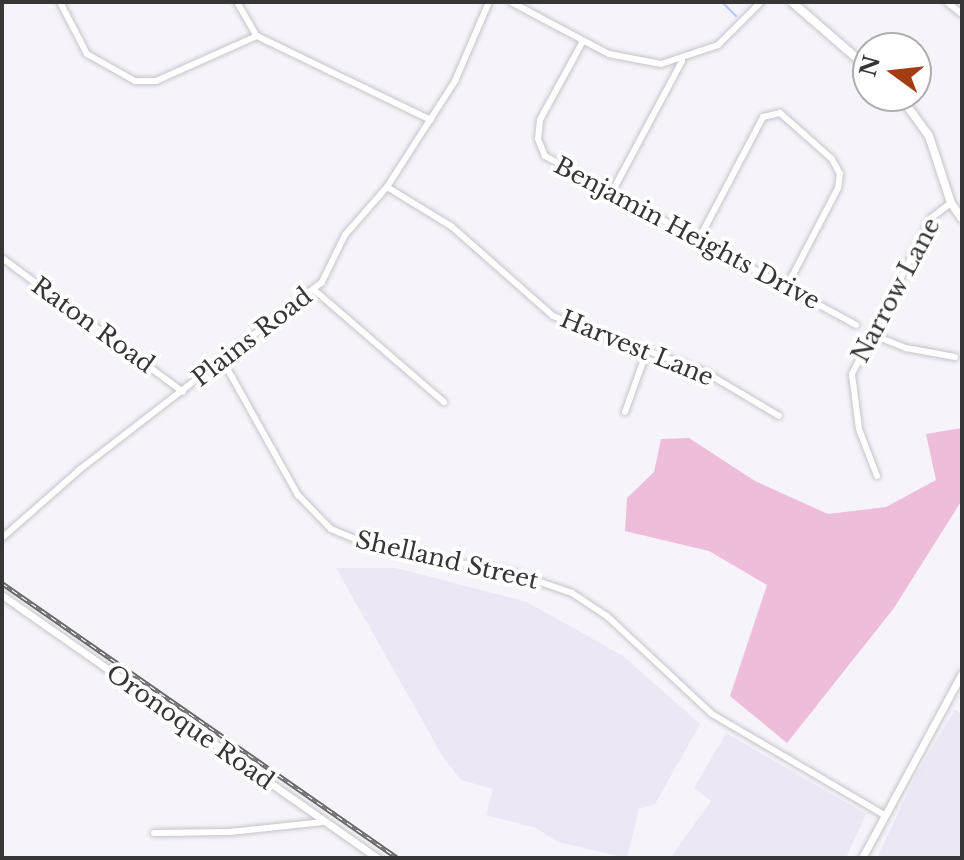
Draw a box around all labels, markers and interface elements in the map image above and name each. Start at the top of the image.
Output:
north arrow [852,32,932,112]
text: N [855,53,886,80]
street label: Benjamin Heights Drive [549,151,825,315]
street label: Narrow Lane [846,212,946,368]
street label: Raton Road [26,271,160,379]
street label: Plains Road [186,281,318,393]
street label: Harvest Lane [556,304,718,392]
street label: Shelland Street [353,525,541,595]
street label: Oronoque Road [101,658,279,796]

